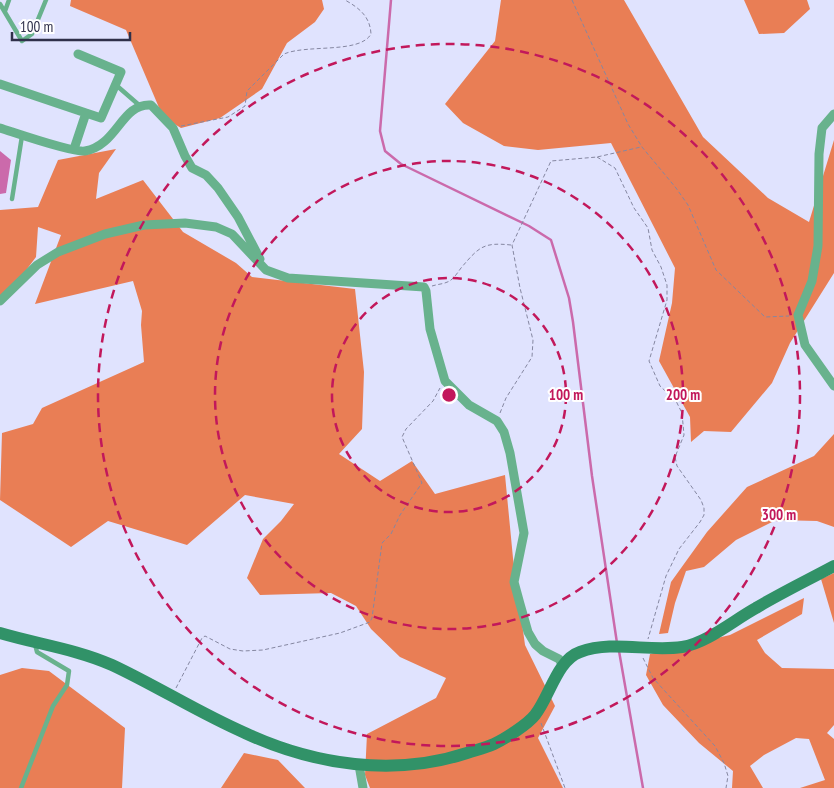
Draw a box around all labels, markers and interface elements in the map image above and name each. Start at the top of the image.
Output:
scale bar [12,10,130,42]
text: 100 m [20,17,53,36]
text: 100 m [549,385,583,404]
text: 200 m [666,385,700,404]
centre of rings [440,386,458,404]
text: 300 m [762,505,796,524]

